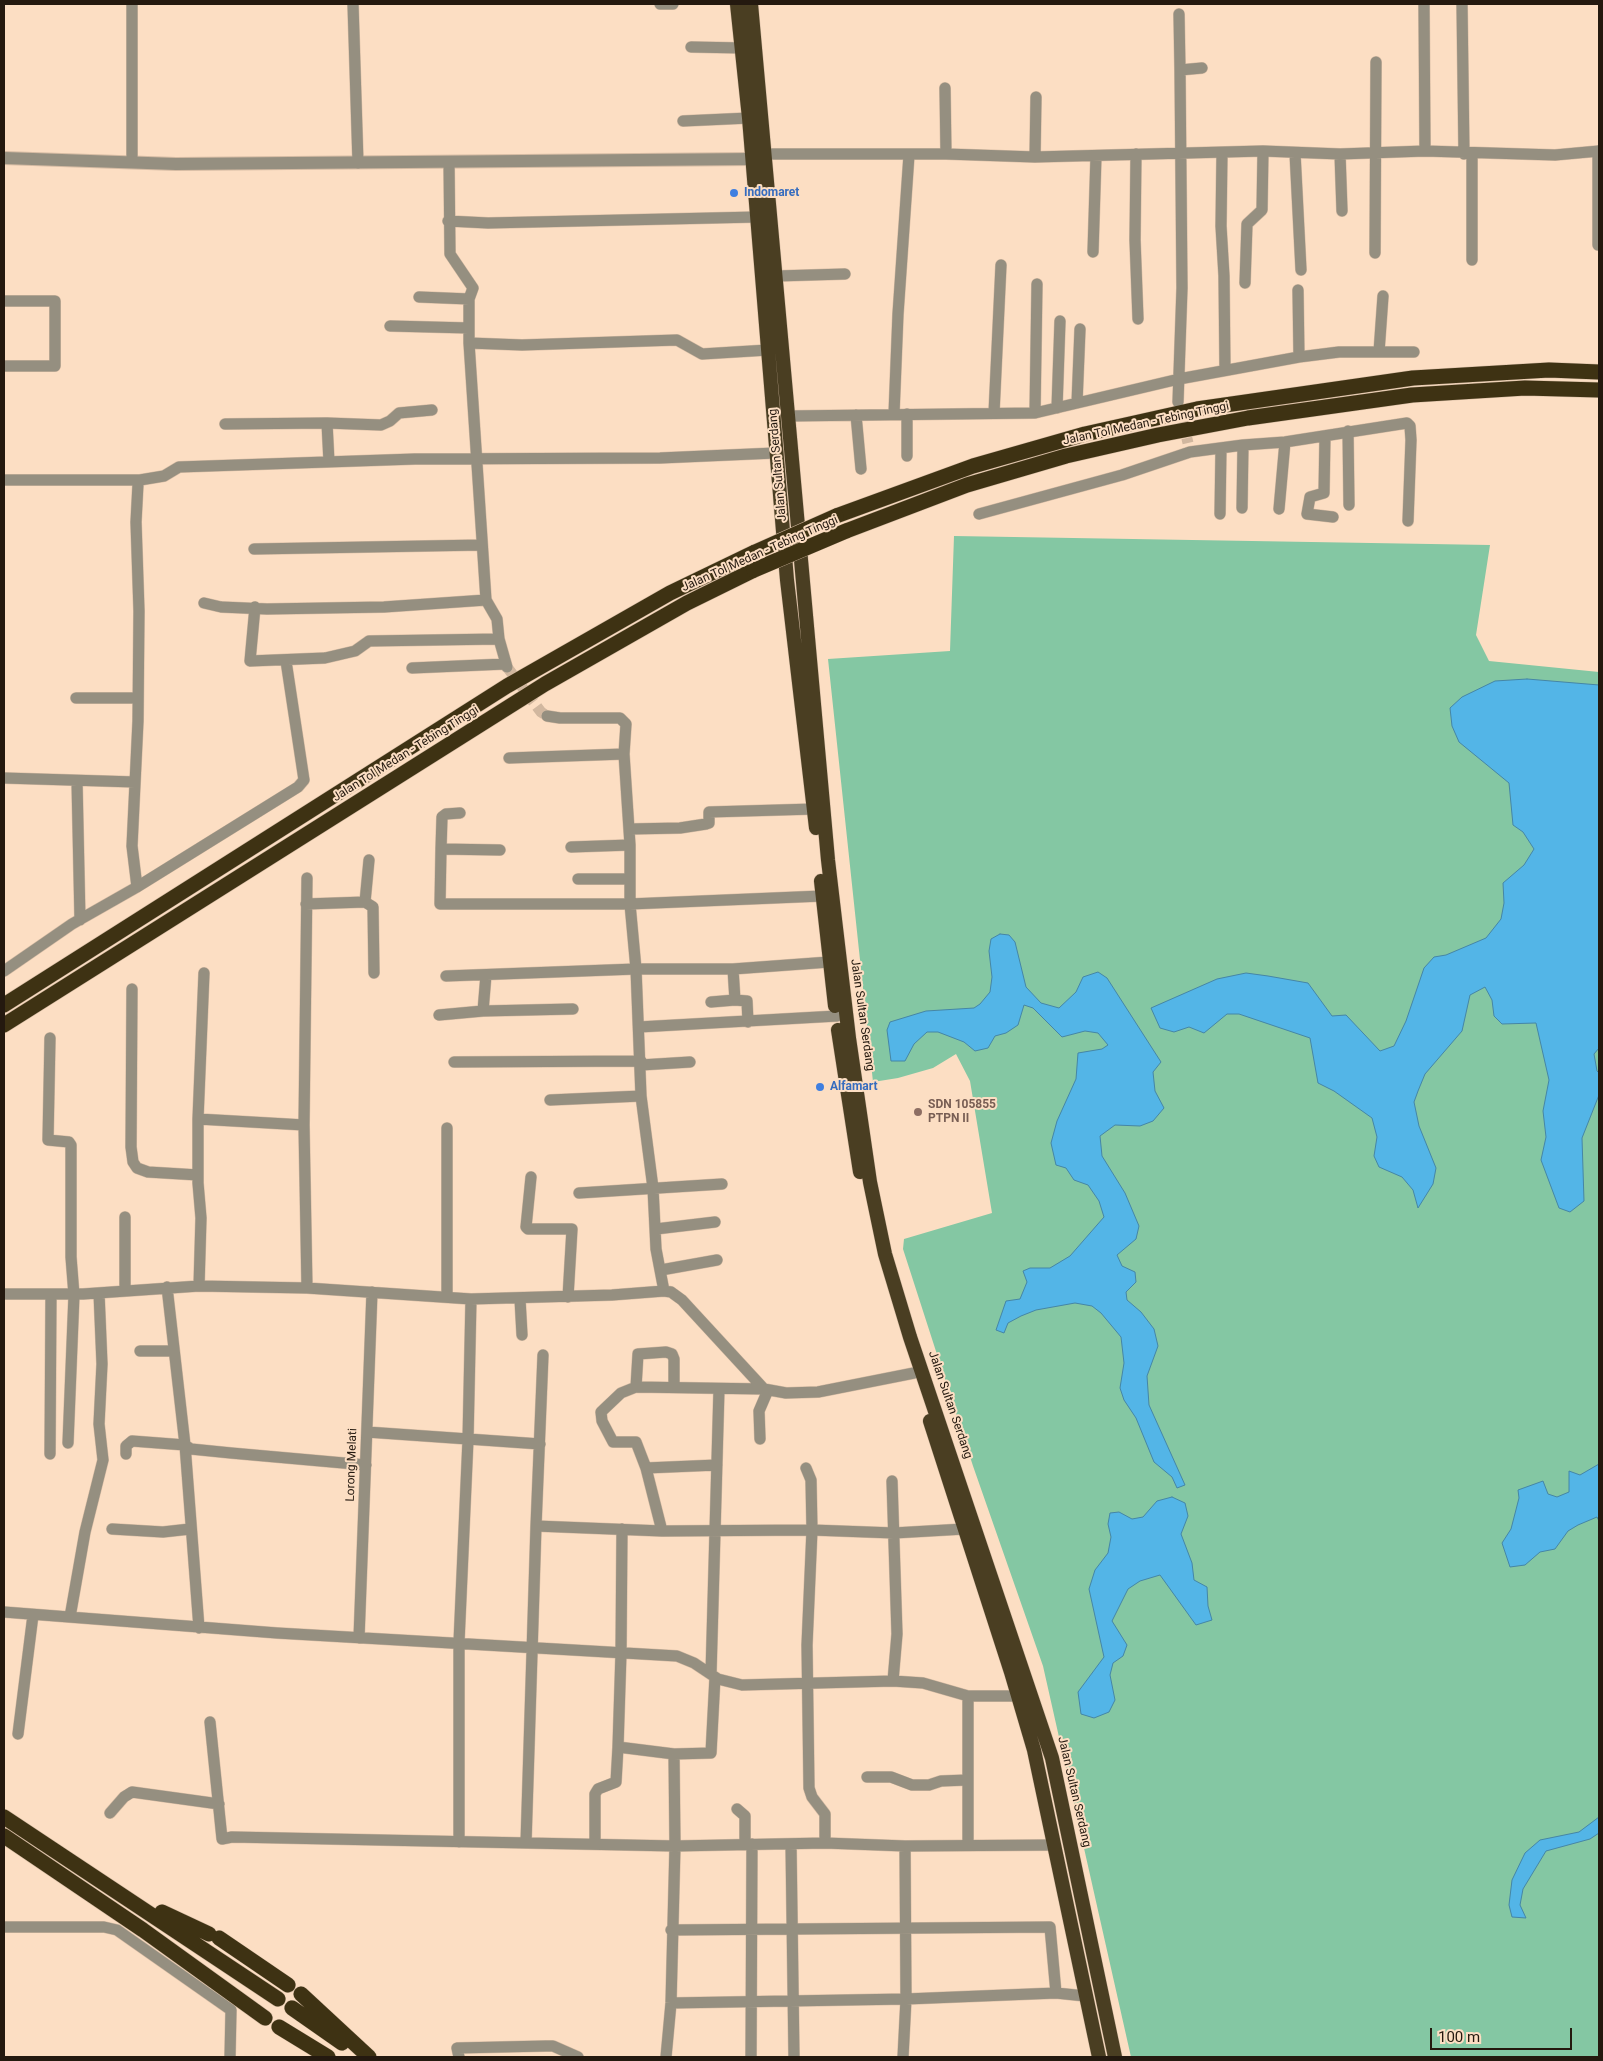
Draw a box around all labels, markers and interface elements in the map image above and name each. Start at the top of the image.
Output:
place label: Indomaret [744,186,799,200]
marker: Indomaret [728,187,740,199]
street label: Jalan Tol Medan - Tebing Tinggi [1062,399,1230,449]
street label: Jalan Sultan Serdang [766,408,790,522]
street label: Jalan Tol Medan - Tebing Tinggi [680,513,840,595]
street label: Jalan Tol Medan - Tebing Tinggi [330,703,482,805]
street label: Jalan Sultan Serdang [847,958,877,1072]
place label: Alfamart [830,1080,878,1094]
marker: Alfamart [814,1081,826,1093]
place label: SDN 105855 PTPN II [928,1098,996,1126]
marker: SDN 105855 PTPN II [912,1106,924,1118]
street label: Jalan Sultan Serdang [925,1349,975,1461]
street label: Lorong Melati [344,1428,360,1502]
street label: Jalan Sultan Serdang [1054,1735,1094,1849]
scale bar [1433,2018,1576,2050]
text: 100 m [1438,2028,1480,2046]

